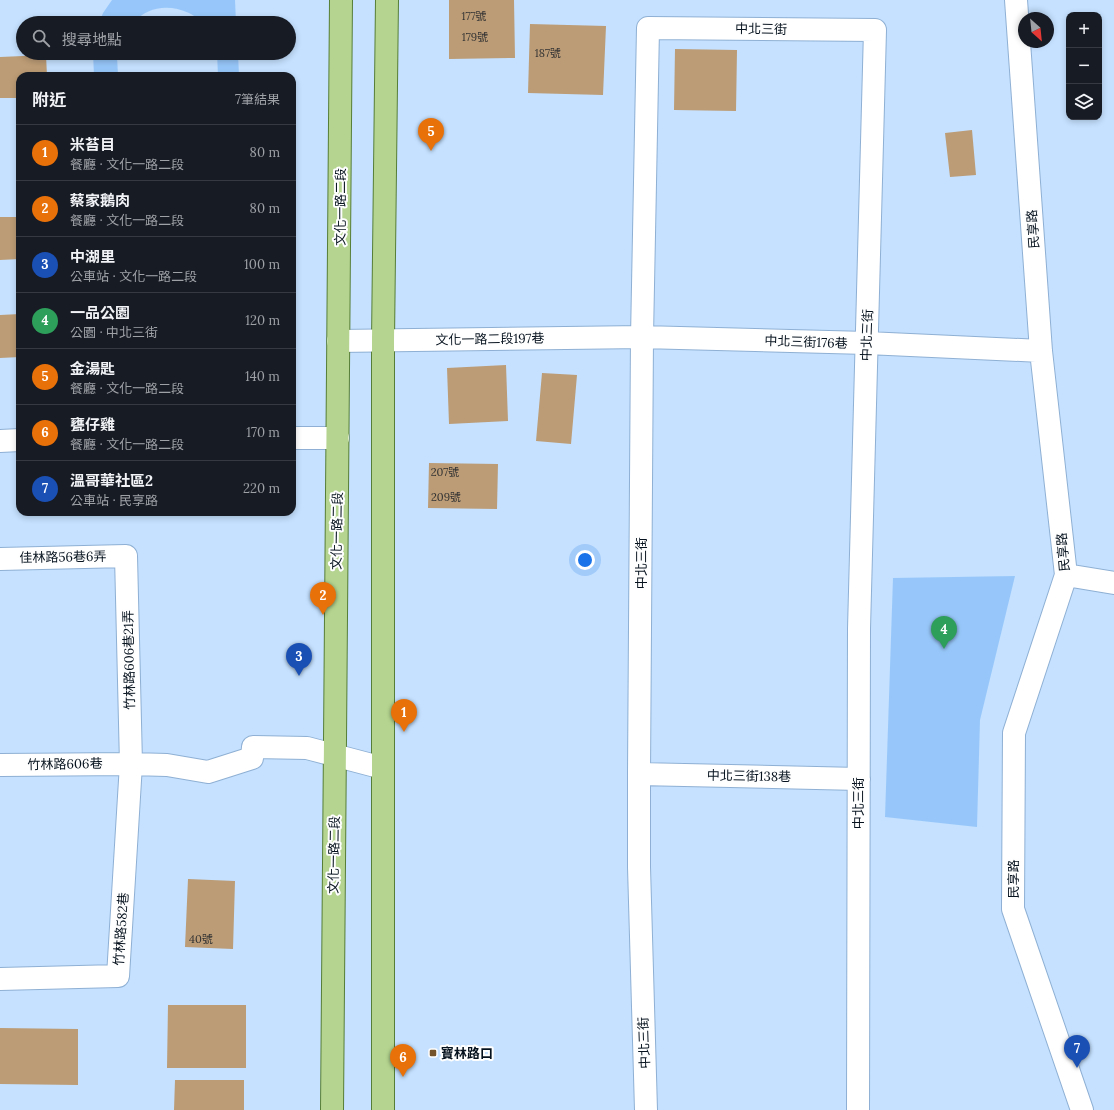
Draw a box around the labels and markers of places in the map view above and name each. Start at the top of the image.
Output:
pin: 5 [418,118,444,151]
pin: 2 [310,582,336,615]
pin: 4 [931,616,957,649]
pin: 3 [286,643,312,676]
pin: 1 [391,699,417,732]
pin: 7 [1064,1035,1090,1068]
pin: 6 [390,1044,416,1077]
place label: 寶林路口 [441,1045,493,1062]
marker: 寶林路口 [428,1048,438,1058]

